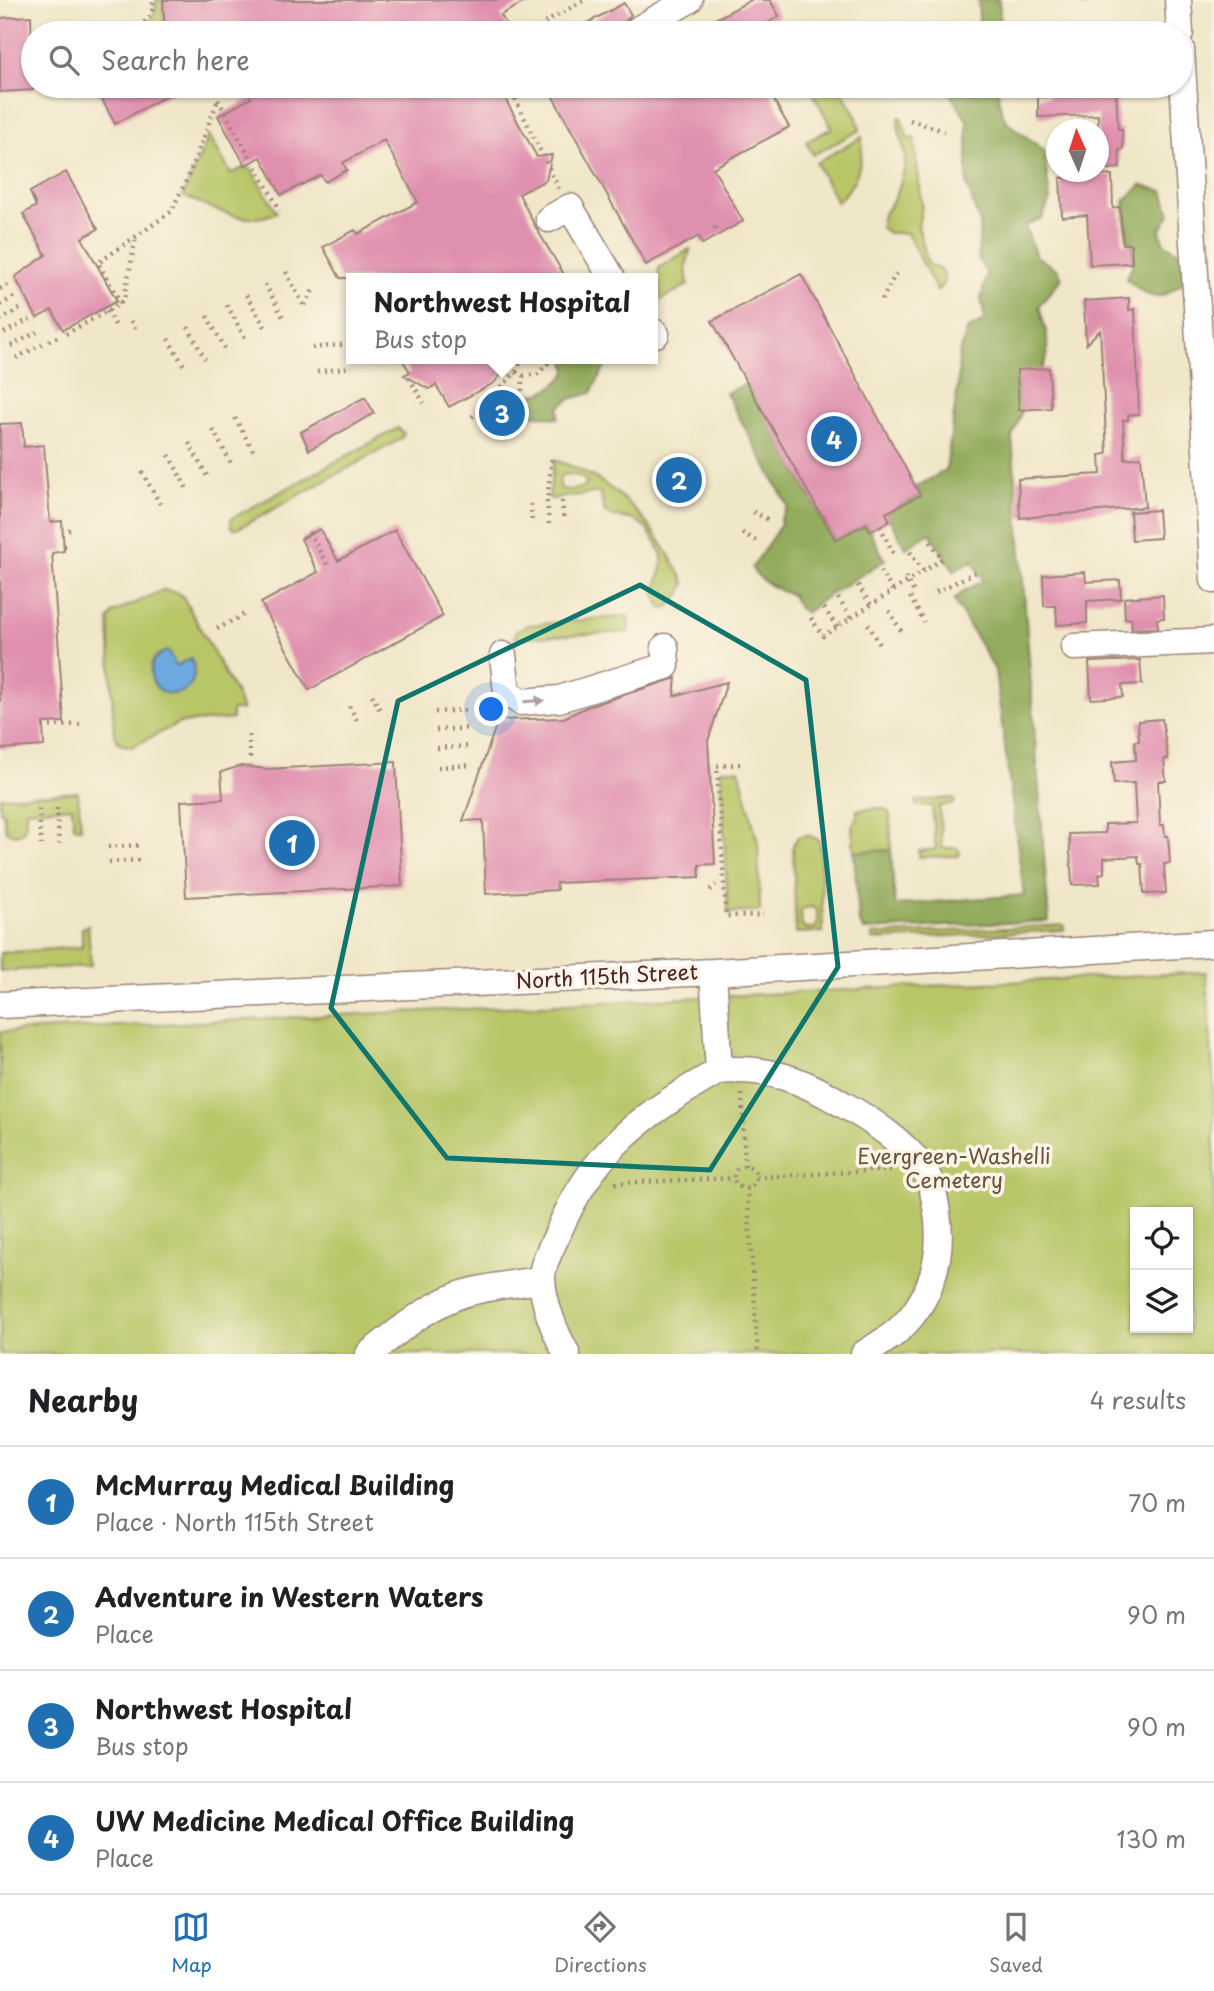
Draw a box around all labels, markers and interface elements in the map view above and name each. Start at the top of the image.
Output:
search box [21,21,1193,98]
text: Search here [101,40,250,79]
icon: search [45,41,83,79]
north arrow [1046,119,1109,182]
popup [346,273,658,364]
text: Northwest Hospital [374,282,630,321]
text: Bus stop [374,321,467,356]
pin: 3 [479,387,525,439]
pin: 4 [811,413,857,465]
pin: 2 [656,454,702,506]
your location [474,692,508,726]
one-way arrow [523,695,545,706]
pin: 1 [269,817,315,869]
street label: North 115th Street [515,954,699,996]
park label: Evergreen-Washelli Cemetery [857,1139,1051,1195]
map controls [1130,1207,1193,1333]
button: locate [1130,1207,1193,1270]
button: layers [1130,1270,1193,1333]
text: Nearby [28,1377,138,1422]
text: 4 results [1090,1382,1186,1417]
text: McMurray Medical Building [95,1465,454,1504]
text: 1 [46,1485,57,1520]
text: 70 m [1128,1485,1186,1520]
text: Place · North 115th Street [95,1504,374,1539]
text: Adventure in Western Waters [95,1577,484,1616]
text: 2 [43,1597,59,1632]
text: 90 m [1127,1597,1186,1632]
text: Place [95,1616,154,1651]
text: Northwest Hospital [95,1689,352,1728]
text: 3 [43,1709,59,1744]
text: 90 m [1127,1709,1186,1744]
text: Bus stop [95,1728,189,1763]
text: UW Medicine Medical Office Building [95,1801,574,1840]
text: 4 [43,1821,59,1856]
text: 130 m [1116,1821,1186,1856]
text: Place [95,1840,154,1875]
tab: Map [171,1908,212,1978]
tab: Directions [554,1908,647,1978]
tab: Saved [989,1908,1043,1978]

